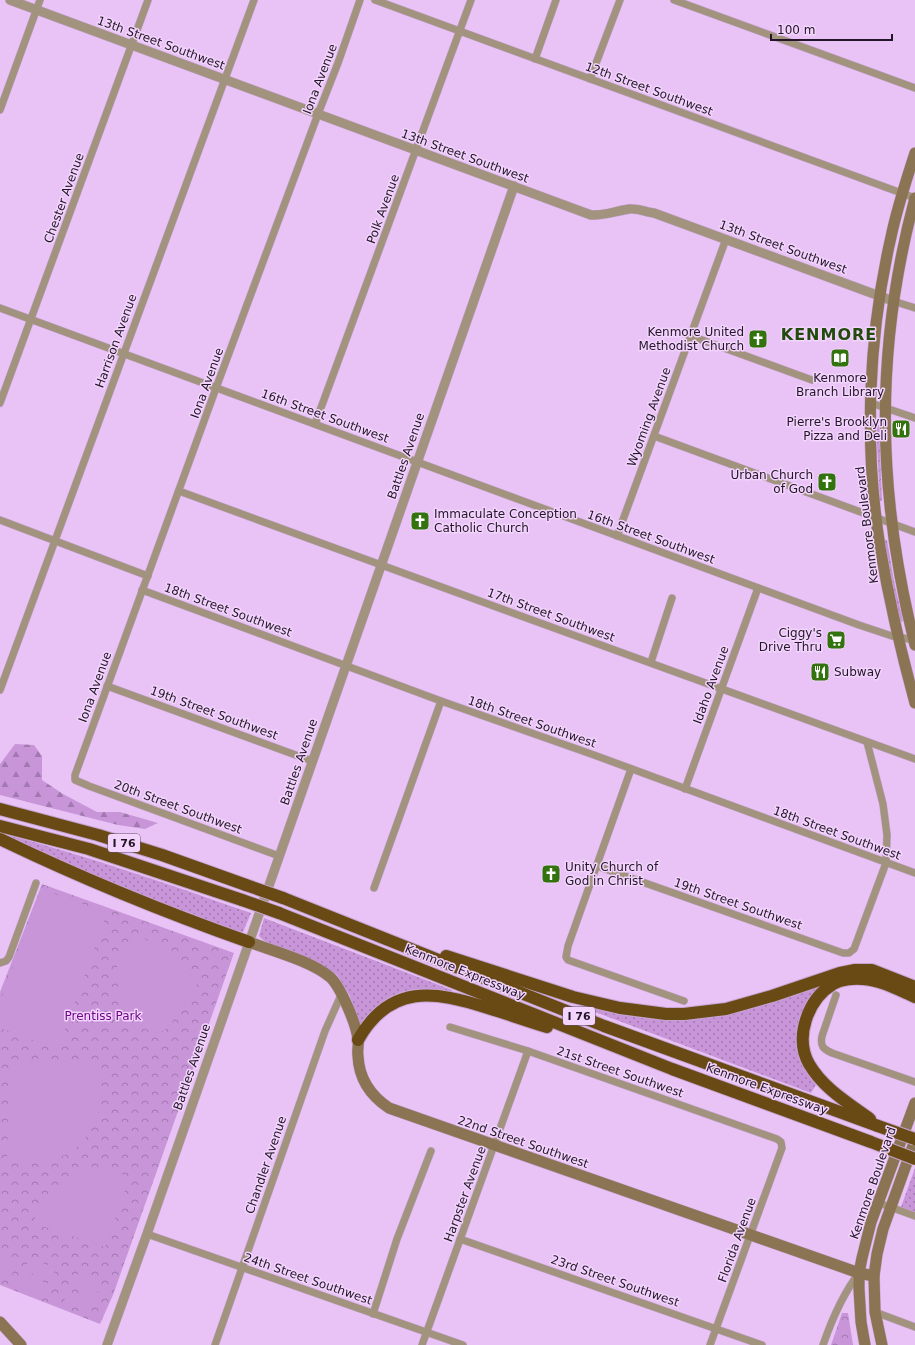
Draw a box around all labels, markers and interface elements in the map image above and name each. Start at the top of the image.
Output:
street label: 13th Street Southwest [95,13,227,73]
scale bar [771,16,892,42]
text: 100 m [777,23,815,37]
street label: Iona Avenue [300,42,340,116]
street label: 12th Street Southwest [583,59,715,119]
street label: 13th Street Southwest [399,126,531,186]
street label: Chester Avenue [41,151,87,245]
street label: Polk Avenue [364,172,402,246]
street label: 13th Street Southwest [717,217,849,277]
street label: Harrison Avenue [92,292,140,390]
place label: Kenmore United Methodist Church [638,325,744,353]
district label: KENMORE [781,325,877,344]
church icon: Kenmore United Methodist Church [747,328,769,350]
street label: Iona Avenue [188,346,226,420]
library icon: Kenmore Branch Library [829,347,851,369]
street label: Wyoming Avenue [625,365,673,469]
place label: Kenmore Branch Library [796,371,884,399]
street label: 16th Street Southwest [259,386,391,446]
street label: Battles Avenue [385,411,427,501]
place label: Pierre's Brooklyn Pizza and Deli [787,415,887,443]
restaurant icon: Pierre's Brooklyn Pizza and Deli [890,418,912,440]
street label: Kenmore Boulevard [853,466,881,584]
place label: Urban Church of God [730,468,813,496]
church icon: Urban Church of God [816,471,838,493]
place label: Immaculate Conception Catholic Church [434,507,577,535]
street label: 16th Street Southwest [585,507,717,567]
church icon: Immaculate Conception Catholic Church [409,510,431,532]
street label: 18th Street Southwest [162,580,294,640]
street label: 17th Street Southwest [485,585,617,645]
place label: Ciggy's Drive Thru [759,626,822,654]
supermarket icon: Ciggy's Drive Thru [825,629,847,651]
street label: Idaho Avenue [690,644,732,726]
street label: Iona Avenue [76,650,114,724]
restaurant icon: Subway [809,661,831,683]
place label: Subway [834,665,881,679]
street label: 19th Street Southwest [148,683,280,743]
street label: 18th Street Southwest [466,693,598,751]
street label: Battles Avenue [278,717,320,807]
street label: 20th Street Southwest [112,777,244,837]
street label: 18th Street Southwest [771,803,903,863]
road number: I 76 [108,834,140,852]
place label: Unity Church of God in Christ [565,860,659,888]
church icon: Unity Church of God in Christ [540,863,562,885]
street label: 19th Street Southwest [672,875,804,933]
street label: Kenmore Expressway [403,941,527,1003]
road number: I 76 [563,1007,595,1025]
park label: Prentiss Park [65,1009,142,1023]
street label: Battles Avenue [171,1022,213,1112]
street label: 21st Street Southwest [555,1044,686,1100]
street label: Kenmore Expressway [704,1060,830,1118]
street label: 22nd Street Southwest [456,1113,591,1171]
street label: Chandler Avenue [243,1114,289,1216]
street label: Kenmore Boulevard [847,1125,899,1241]
street label: Harpster Avenue [441,1144,489,1244]
street label: Florida Avenue [715,1196,759,1284]
street label: 24th Street Southwest [242,1250,374,1308]
street label: 23rd Street Southwest [549,1252,681,1310]

